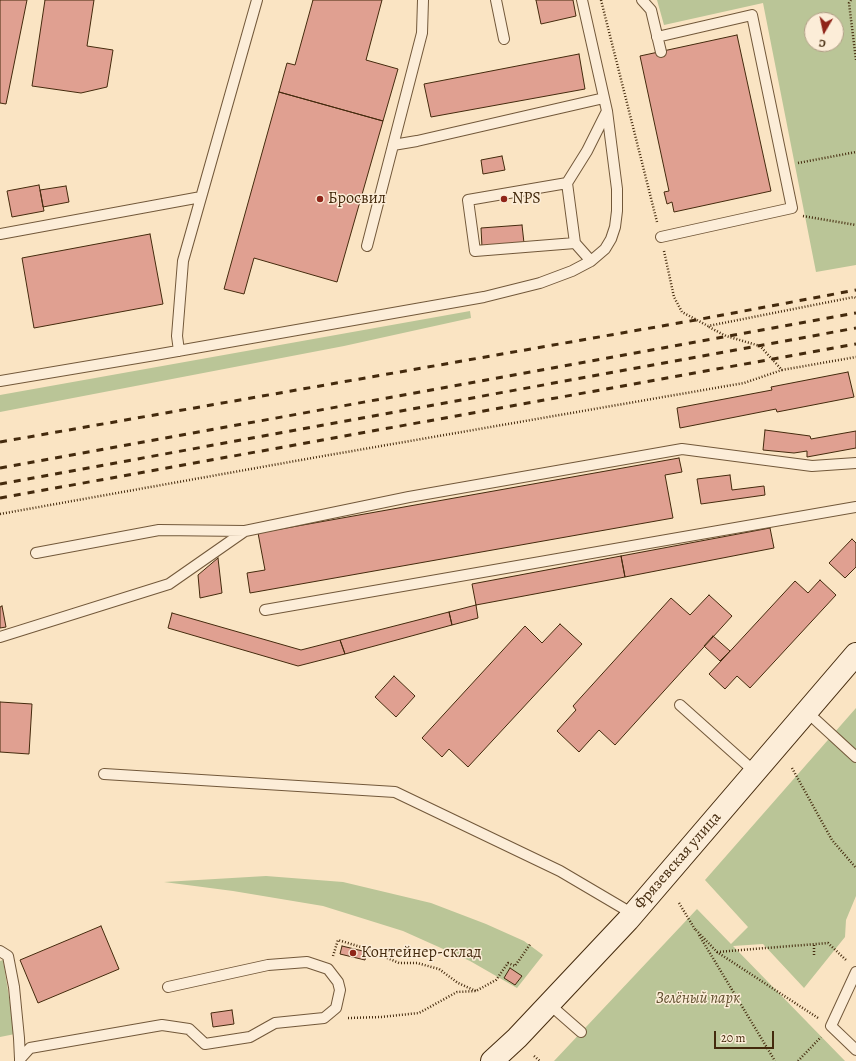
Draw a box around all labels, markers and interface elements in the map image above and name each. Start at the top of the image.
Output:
north arrow [804,12,844,52]
text: С [818,35,827,51]
place label: Бросвил [328,189,386,209]
place label: NPS [512,189,541,209]
marker: Бросвил [315,194,325,204]
marker: NPS [499,194,509,204]
street label: Фрязевская улица [630,808,726,914]
place label: Контейнер-склад [361,943,481,963]
marker: Контейнер-склад [348,948,358,958]
park label: Зелёный парк [656,989,740,1009]
scale bar [716,1023,776,1049]
text: 20 m [721,1030,745,1046]

